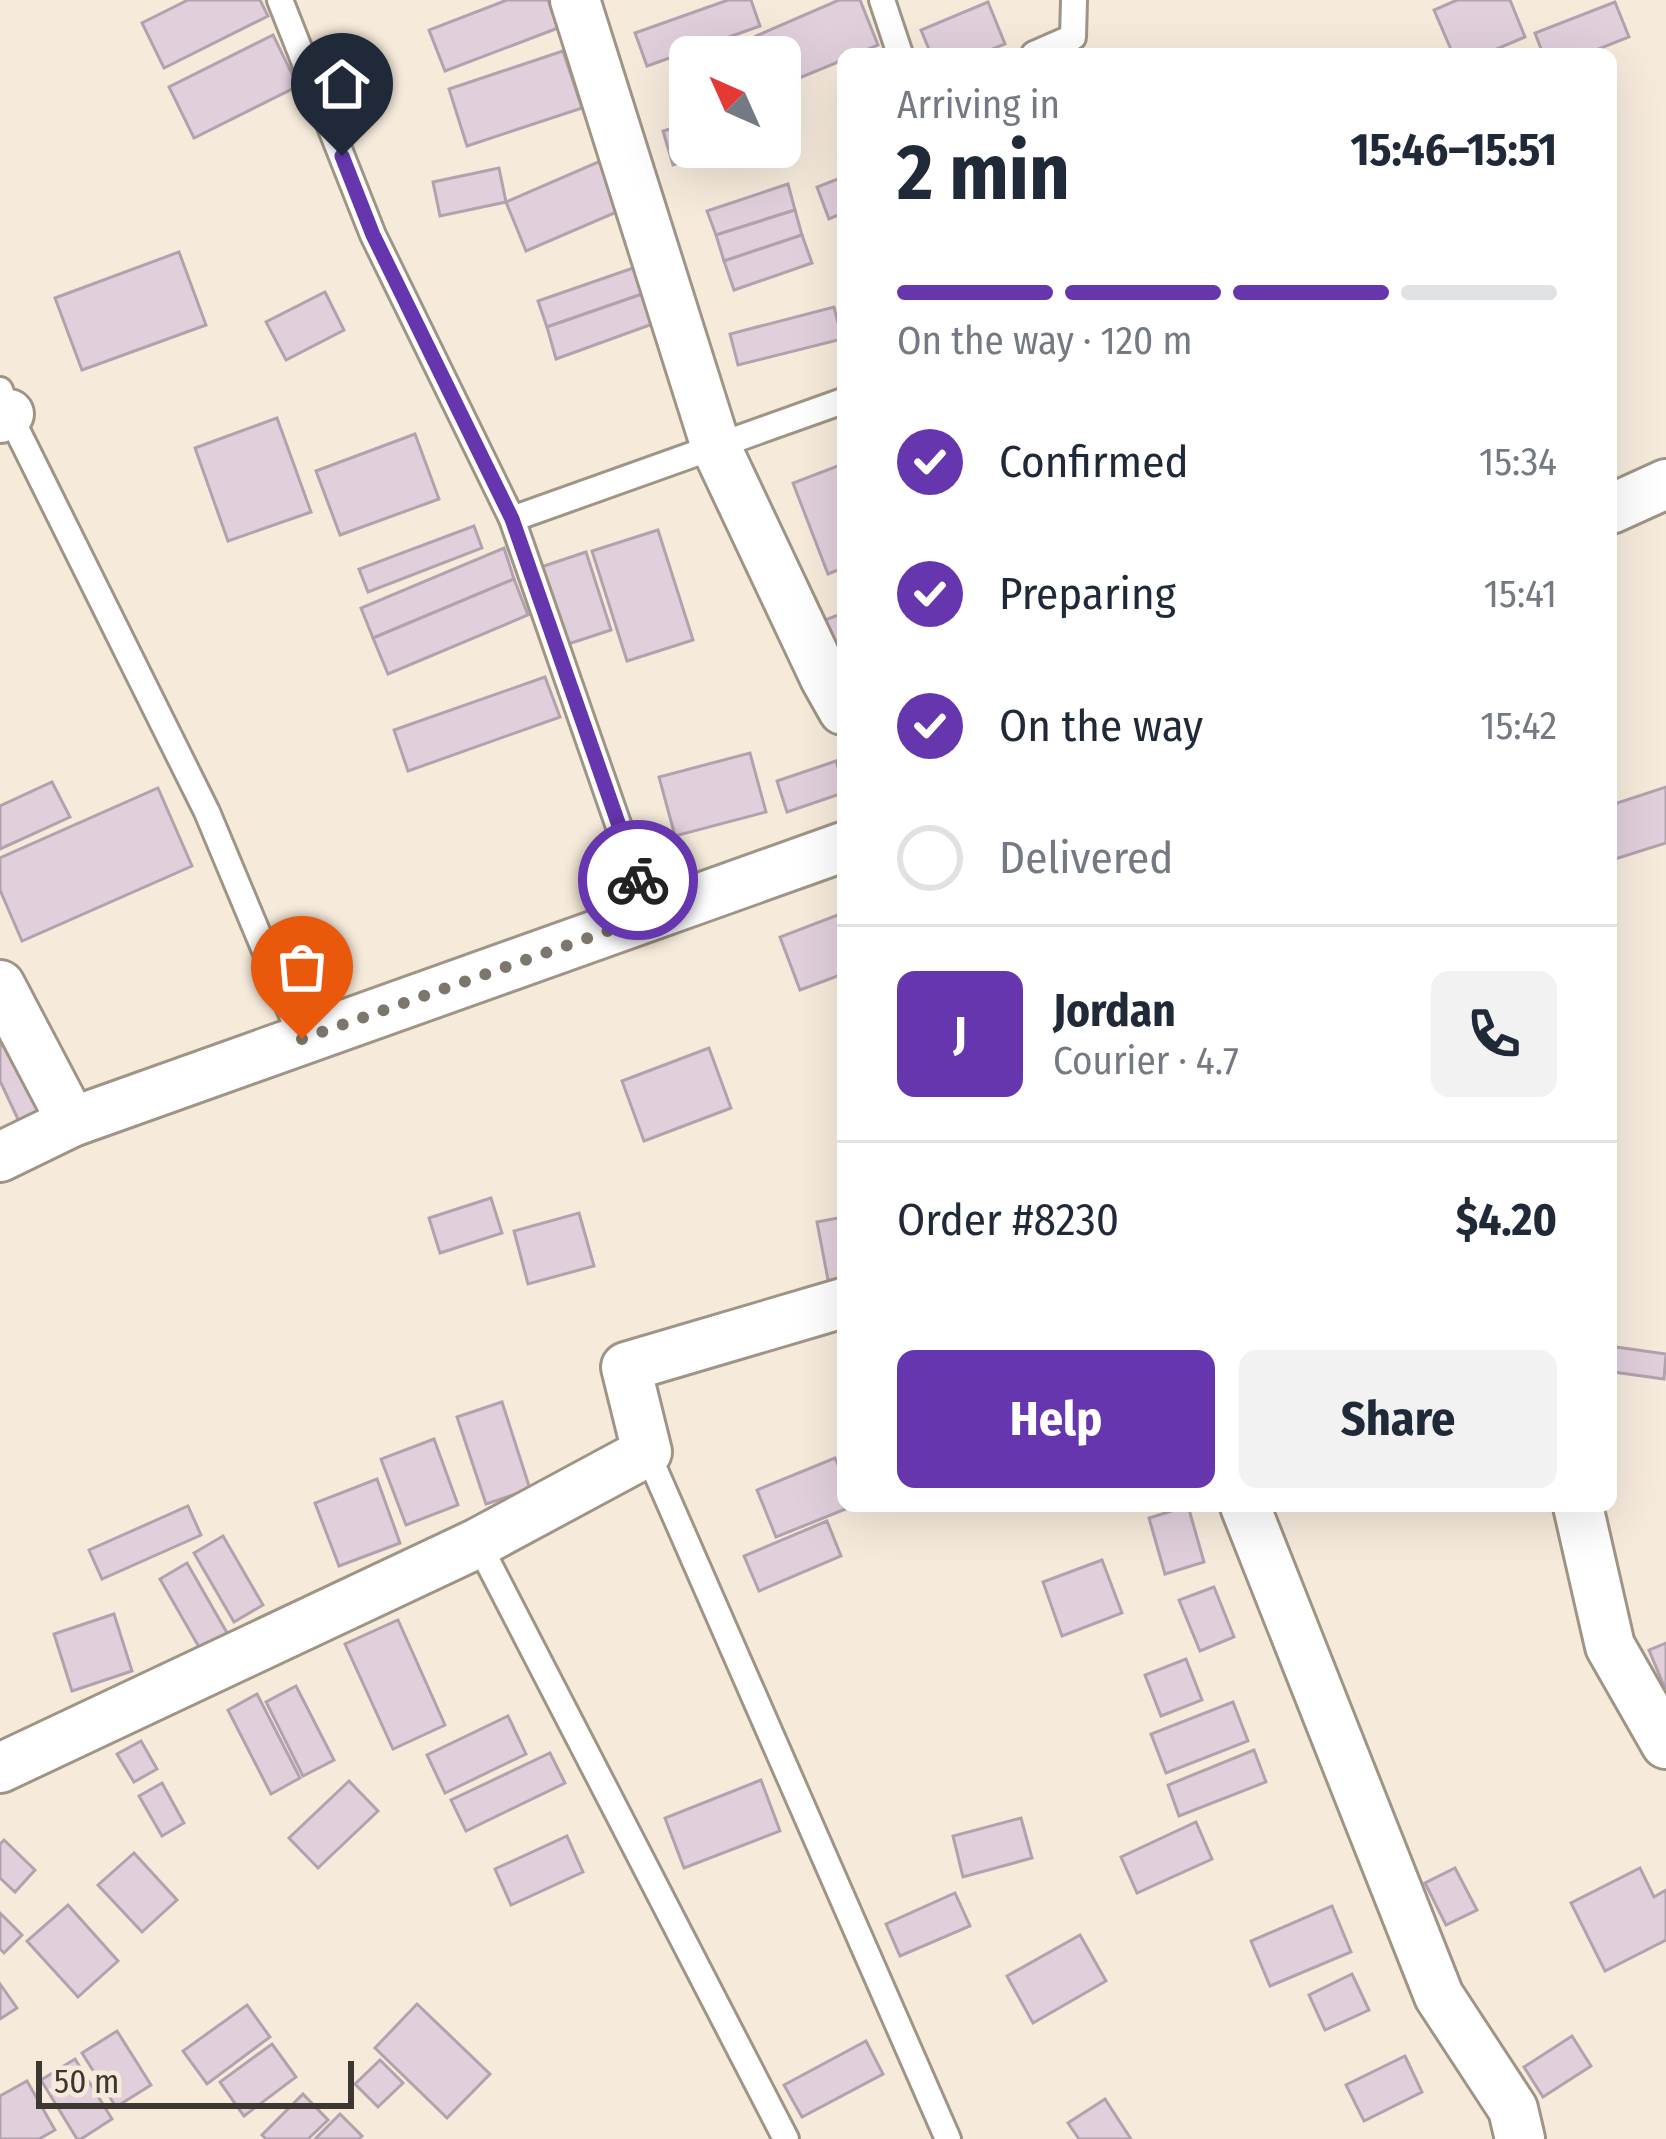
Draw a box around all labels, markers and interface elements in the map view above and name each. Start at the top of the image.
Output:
pin [291,33,393,156]
north arrow [669,36,801,168]
map controls [669,36,801,168]
icon: home [309,51,375,117]
text: Arriving in [897,82,1060,128]
text: 15:46–15:51 [1350,123,1557,177]
text: 2 min [897,126,1070,220]
text: On the way · 120 m [897,318,1192,364]
icon: check [897,429,963,495]
text: Confirmed [999,435,1189,489]
text: 15:34 [1479,439,1557,485]
icon: check [897,561,963,627]
text: Preparing [999,567,1176,621]
text: 15:41 [1484,571,1557,617]
icon: check [897,693,963,759]
text: On the way [999,699,1203,753]
text: 15:42 [1480,703,1557,749]
courier [578,820,698,940]
text: Delivered [999,831,1173,885]
icon: bike [605,847,671,913]
pin [251,916,353,1039]
icon: bag [269,934,335,1000]
button: phone [1431,971,1557,1097]
text: Jordan [1053,984,1176,1038]
text: J [953,1007,967,1061]
text: Courier · 4.7 [1053,1038,1239,1084]
text: Order #8230 [897,1193,1119,1247]
text: $4.20 [1456,1193,1557,1247]
button: Help [897,1350,1215,1488]
button: Share [1239,1350,1557,1488]
scale bar [36,2055,354,2108]
text: 50 m [54,2062,119,2102]

